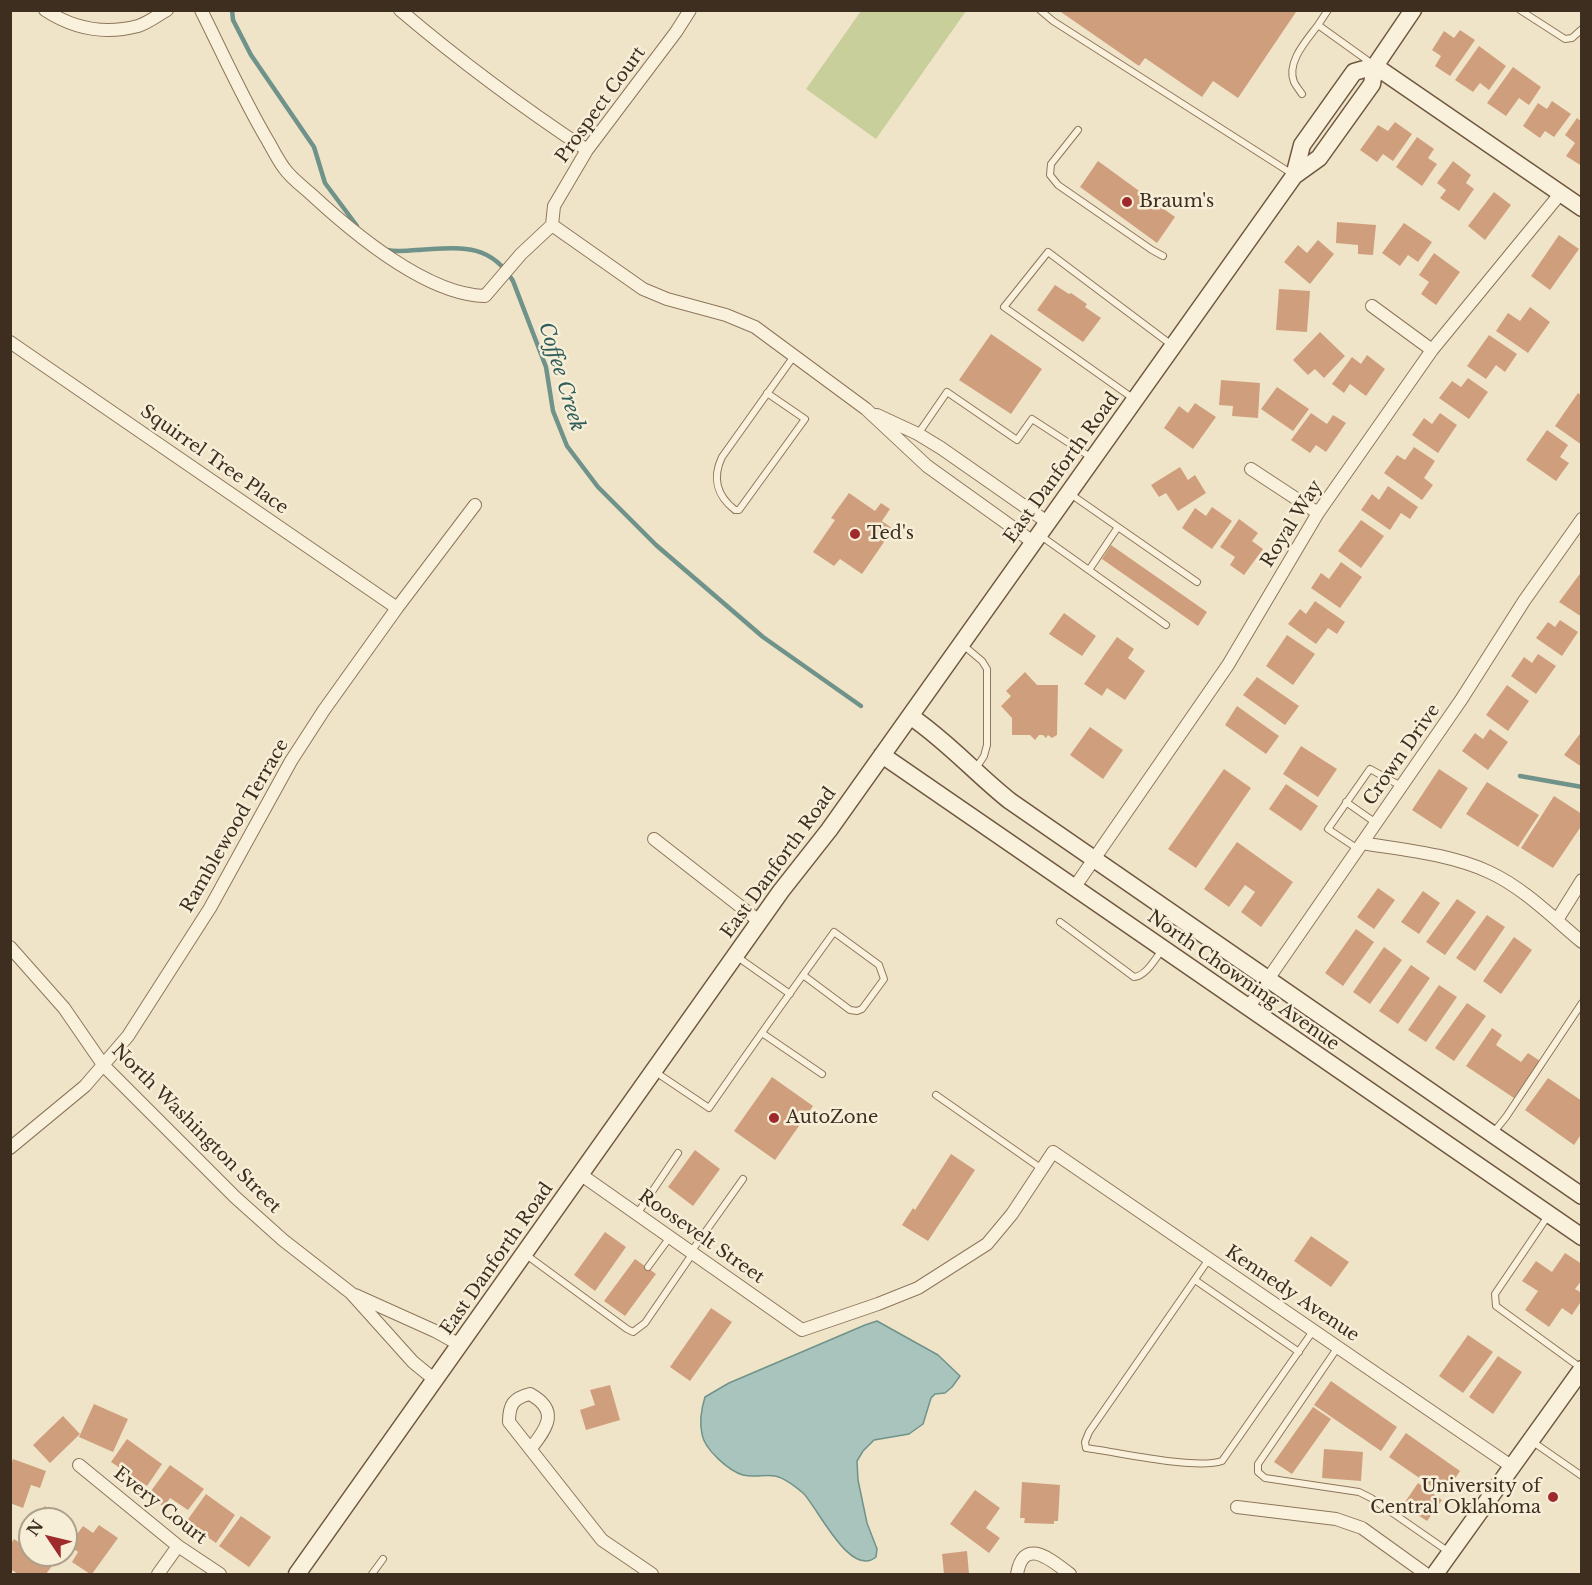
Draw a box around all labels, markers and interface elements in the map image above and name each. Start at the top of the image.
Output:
street label: Prospect Court [552,43,650,167]
place label: Braum's [1139,191,1214,213]
marker: Braum's [1120,195,1134,209]
water label: Coffee Creek [533,319,589,435]
street label: East Danforth Road [1000,388,1124,548]
street label: Squirrel Tree Place [136,401,292,519]
street label: Royal Way [1257,477,1327,571]
place label: Ted's [867,523,914,545]
marker: Ted's [848,527,862,541]
street label: Crown Drive [1359,700,1445,810]
street label: Ramblewood Terrace [176,735,294,917]
street label: East Danforth Road [717,783,841,943]
street label: North Chowning Avenue [1143,906,1343,1056]
street label: North Washington Street [107,1040,285,1218]
place label: AutoZone [786,1107,878,1129]
marker: AutoZone [767,1111,781,1125]
street label: East Danforth Road [436,1179,558,1339]
street label: Roosevelt Street [634,1186,768,1288]
street label: Kennedy Avenue [1221,1241,1363,1347]
street label: Every Court [109,1463,211,1549]
place label: University of Central Oklahoma [1370,1476,1541,1518]
marker: University of Central Oklahoma [1546,1490,1560,1504]
north arrow [18,1507,78,1567]
text: N [22,1516,47,1540]

